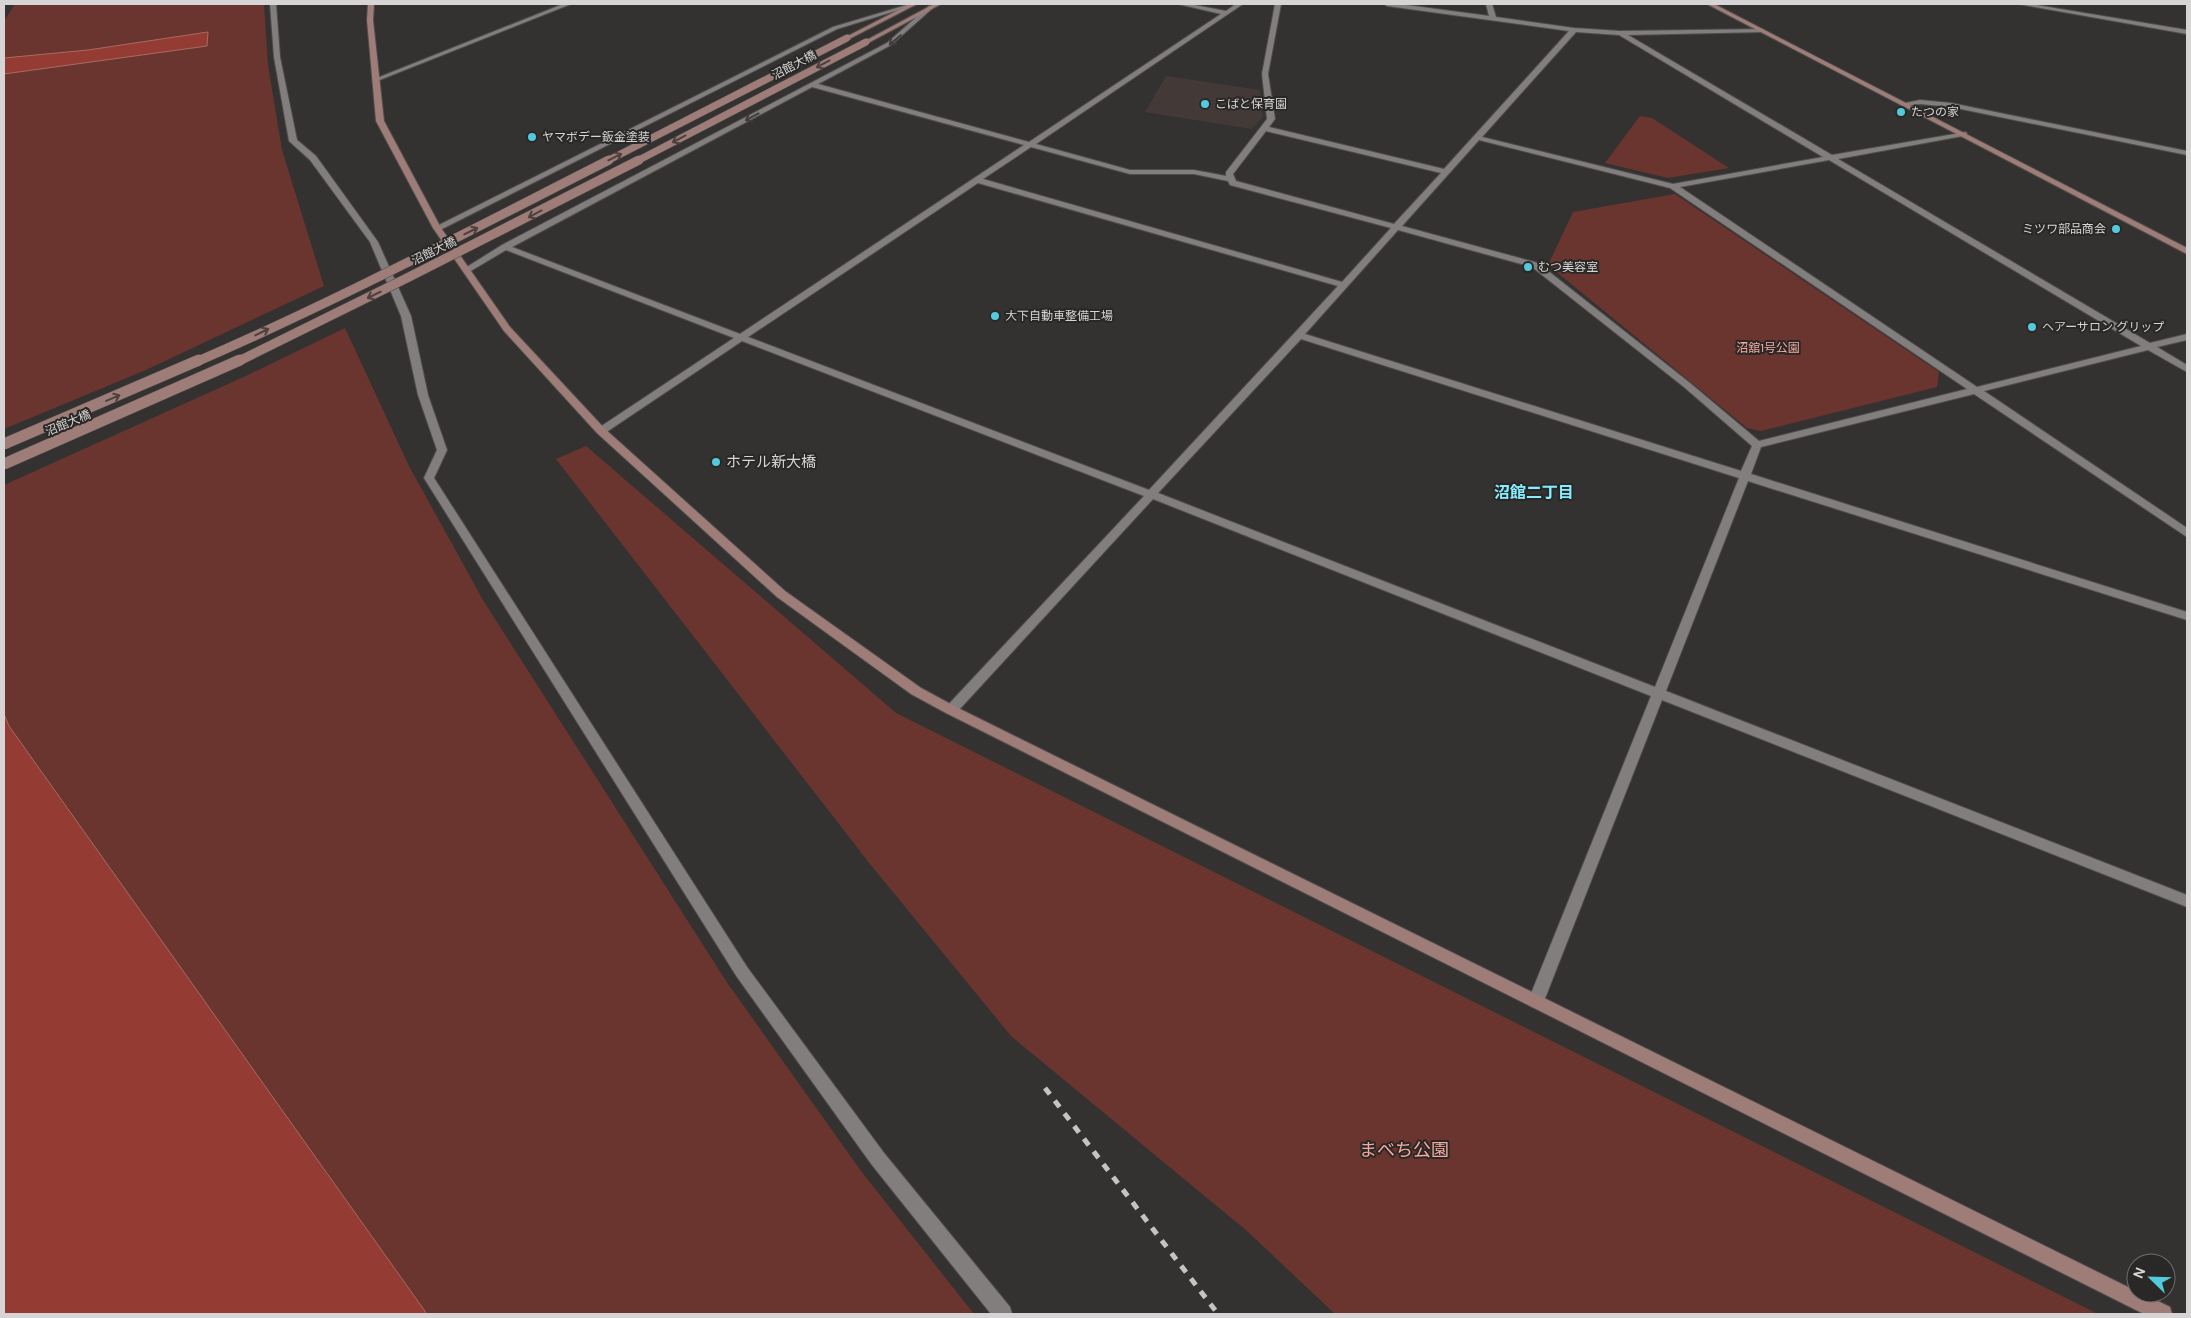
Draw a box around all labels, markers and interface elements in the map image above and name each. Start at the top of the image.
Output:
one-way arrow [888,34,901,45]
street label: 沼館大橋 [769,47,819,83]
one-way arrow [816,60,831,69]
place label: こばと保育園 [1215,96,1287,112]
marker: こばと保育園 [1199,98,1211,110]
place label: たつの家 [1911,104,1959,120]
marker: たつの家 [1895,106,1907,118]
one-way arrow [745,113,760,122]
place label: ヤマボデー鈑金塗装 [542,129,650,145]
marker: ヤマボデー鈑金塗装 [526,131,538,143]
one-way arrow [671,134,686,144]
one-way arrow [608,152,623,162]
one-way arrow [527,209,542,219]
place label: ミツワ部品商会 [2022,221,2106,237]
marker: ミツワ部品商会 [2110,223,2122,235]
one-way arrow [463,225,478,235]
street label: 沼館大橋 [409,233,459,269]
place label: むつ美容室 [1538,259,1598,275]
marker: むつ美容室 [1522,261,1534,273]
one-way arrow [366,290,381,300]
place label: 大下自動車整備工場 [1005,308,1113,324]
marker: 大下自動車整備工場 [989,310,1001,322]
place label: ヘアーサロン グリップ [2042,319,2164,335]
marker: ヘアーサロン グリップ [2026,321,2038,333]
one-way arrow [254,327,269,336]
park label: 沼舘1号公園 [1736,340,1800,356]
one-way arrow [105,393,120,403]
street label: 沼館大橋 [43,406,93,440]
place label: ホテル新大橋 [726,452,816,472]
marker: ホテル新大橋 [710,456,722,468]
district label: 沼館二丁目 [1494,482,1574,503]
park label: まべち公園 [1359,1138,1449,1162]
north arrow [2126,1253,2176,1303]
text: N [2129,1265,2149,1281]

